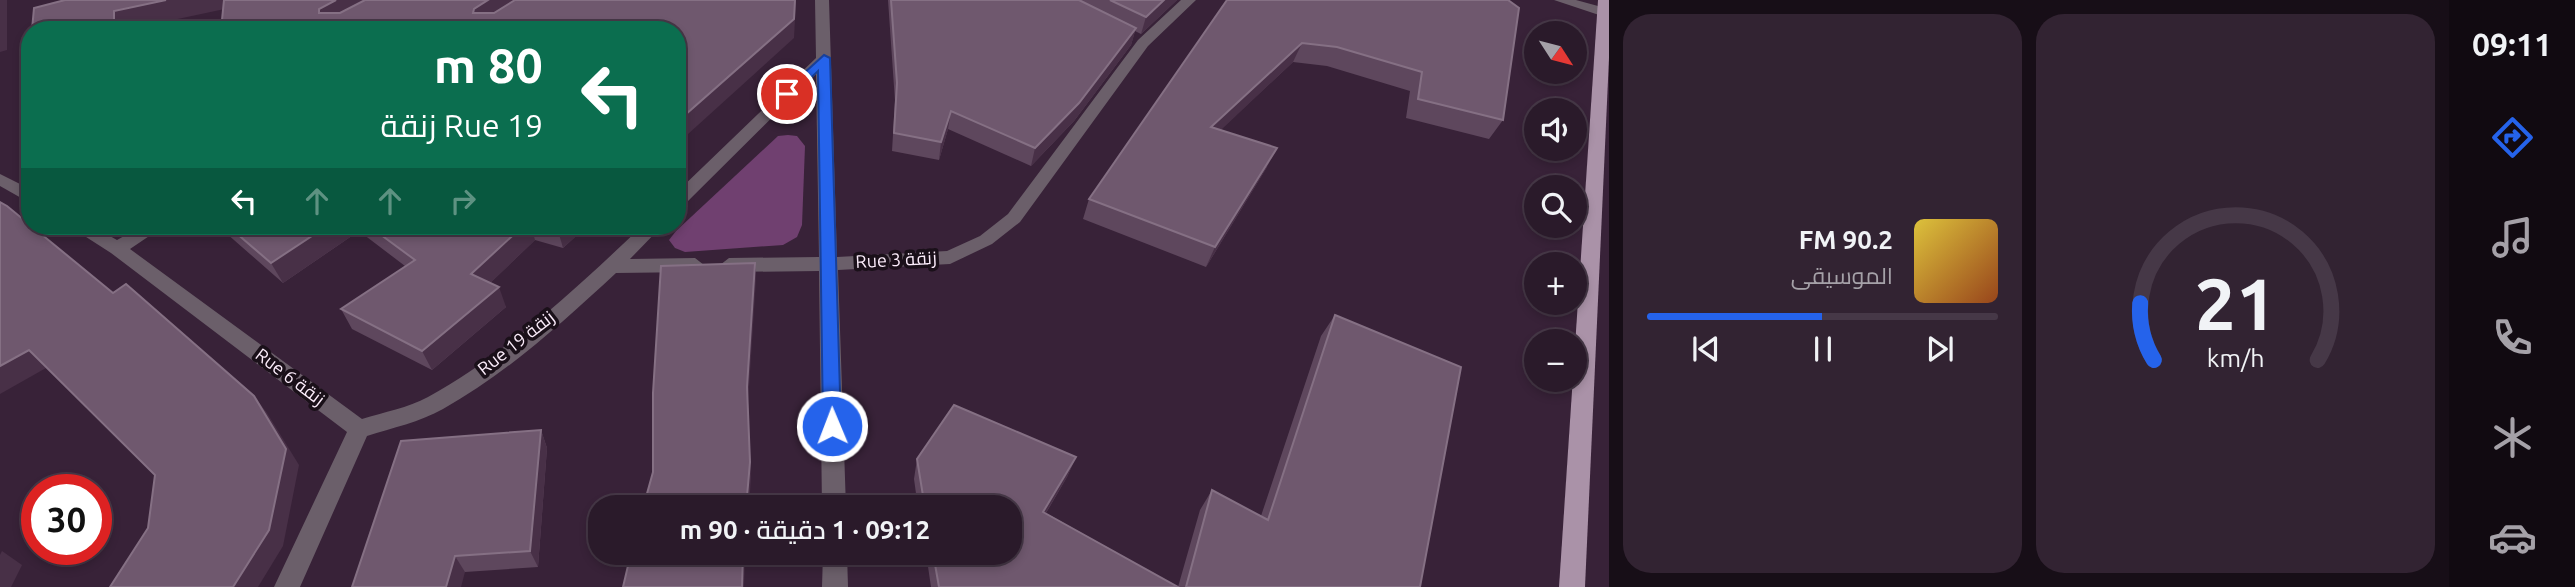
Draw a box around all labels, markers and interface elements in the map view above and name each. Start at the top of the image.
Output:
north arrow [1524,21,1587,84]
map controls [1524,21,1587,392]
text: 09:11 [2472,26,2552,62]
text: 80 m [434,37,543,92]
icon: left [567,49,658,140]
pin [757,64,817,124]
icon: arrive [768,75,806,113]
button: sound [1524,98,1587,161]
text: Rue 19 زنقة [380,107,543,143]
icon: directions [2488,113,2537,162]
button: search [1524,175,1587,238]
icon: left [225,182,263,220]
icon: ahead [298,182,336,220]
icon: ahead [371,182,409,220]
icon: right [444,182,482,220]
icon: music [2488,213,2537,262]
text: 90.2 FM [1799,225,1893,254]
street label: Rue 3 زنقة [855,247,937,273]
button: + [1524,252,1587,315]
text: 21 [2194,262,2277,344]
text: الموسيقى [1791,263,1893,288]
street label: Rue 19 زنقة [473,306,559,380]
icon: phone [2488,313,2537,362]
button: − [1524,329,1587,392]
icon: previous [1687,330,1725,368]
icon: pause [1804,330,1842,368]
icon: next [1921,330,1959,368]
text: km/h [2207,343,2264,371]
street label: Rue 6 زنقة [251,344,329,410]
position arrow [795,389,869,463]
icon: climate [2488,413,2537,462]
speed limit sign: 30 [21,474,112,565]
icon: car [2488,513,2537,562]
text: 09:12 · 1 دقيقة · 90 m [680,515,930,544]

